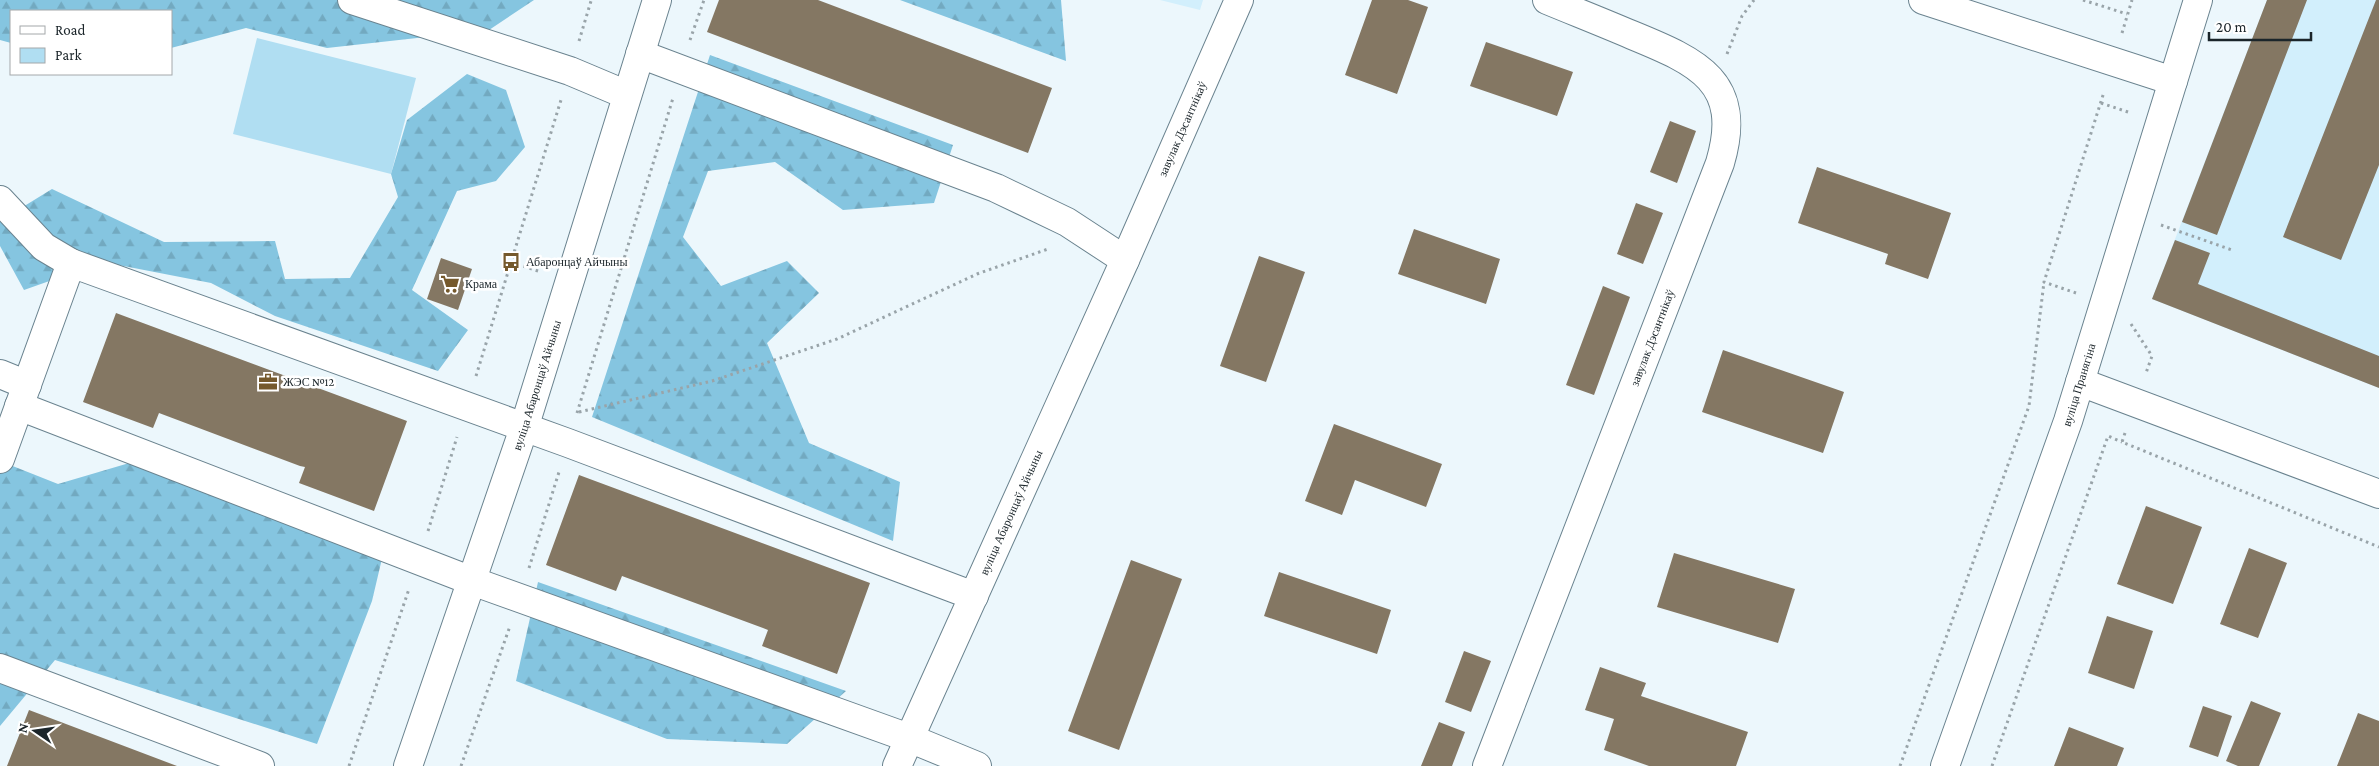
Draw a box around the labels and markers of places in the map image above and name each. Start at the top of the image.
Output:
bus stop icon: Абаронцаў Айчыны [500,251,522,273]
place label: Абаронцаў Айчыны [526,255,628,269]
supermarket icon: Крама [439,273,461,295]
place label: Крама [465,277,498,291]
office icon: ЖЭС №12 [257,371,279,393]
place label: ЖЭС №12 [283,375,334,389]

